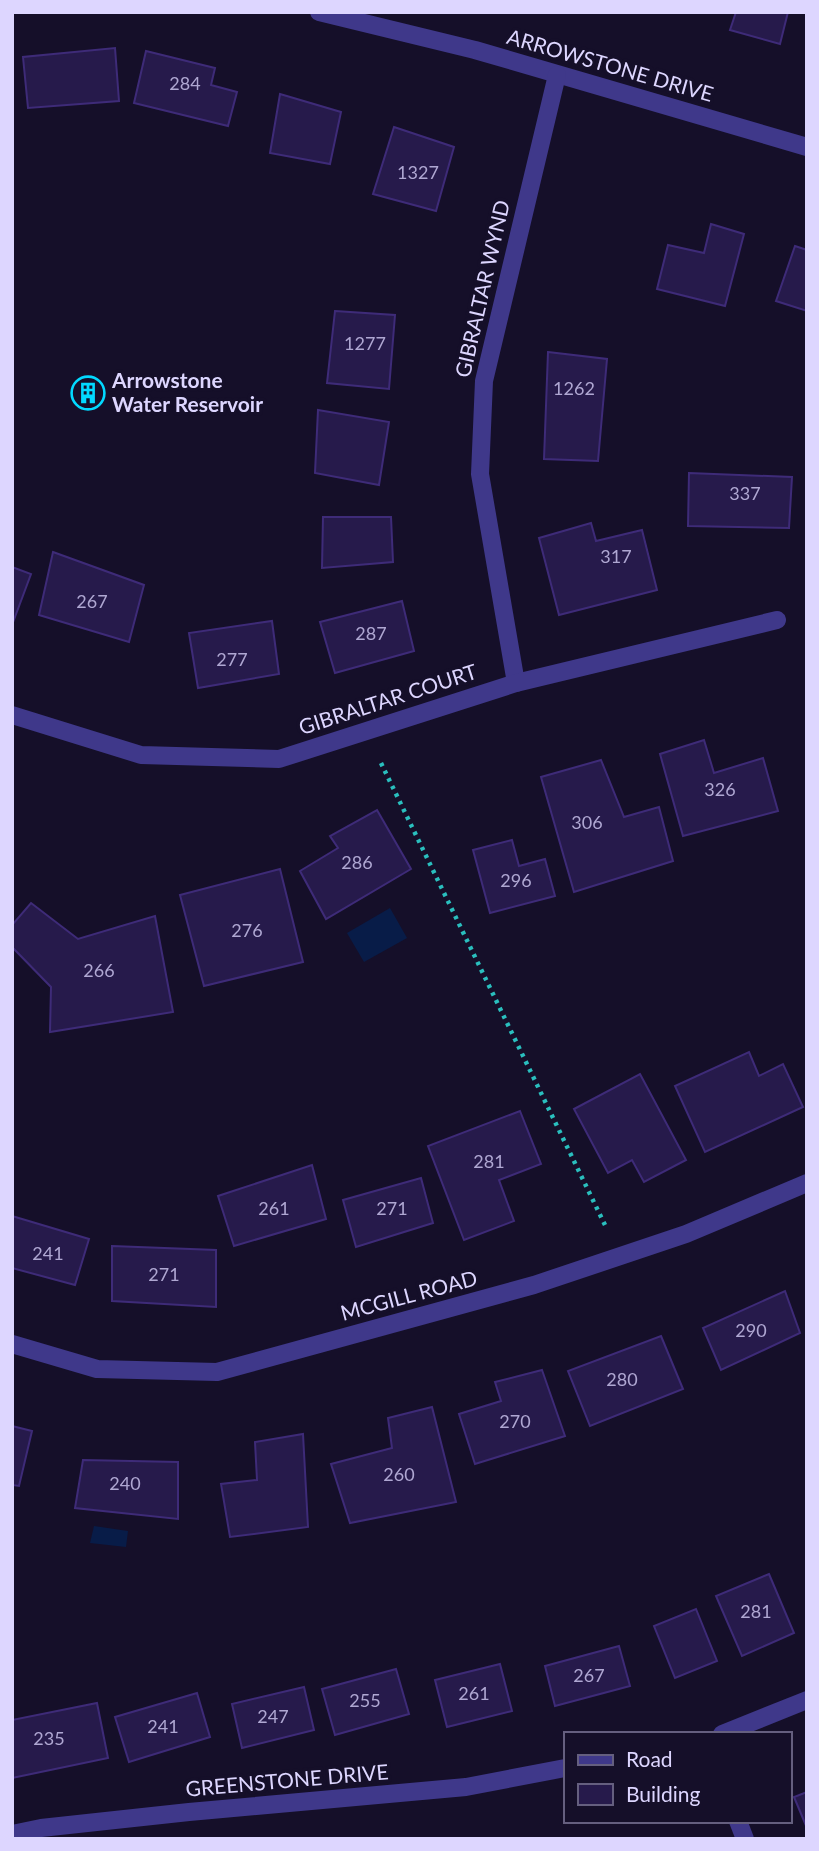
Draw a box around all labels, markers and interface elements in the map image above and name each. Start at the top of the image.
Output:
street label: ARROWSTONE DRIVE [504,23,716,106]
house number: 284 [169,72,201,94]
house number: 1327 [397,161,439,183]
street label: GIBRALTAR WYND [449,198,514,380]
house number: 1277 [344,332,386,354]
place label: Arrowstone Water Reservoir [111,367,263,416]
building icon: Arrowstone Water Reservoir [69,374,107,412]
house number: 1262 [553,377,595,399]
house number: 337 [729,482,761,504]
house number: 317 [600,545,632,567]
house number: 267 [76,590,108,612]
house number: 287 [355,622,387,644]
house number: 277 [216,648,248,670]
street label: GIBRALTAR COURT [295,658,480,739]
house number: 326 [704,778,736,800]
house number: 306 [571,811,603,833]
house number: 286 [341,851,373,873]
house number: 296 [500,869,532,891]
house number: 276 [231,919,263,941]
house number: 266 [83,959,115,981]
house number: 281 [473,1150,505,1172]
house number: 261 [258,1197,290,1219]
house number: 271 [376,1197,408,1219]
house number: 241 [32,1242,64,1264]
house number: 271 [148,1263,180,1285]
street label: MCGILL ROAD [338,1264,480,1325]
house number: 290 [735,1319,767,1341]
house number: 280 [606,1368,638,1390]
house number: 270 [499,1410,531,1432]
house number: 260 [383,1463,415,1485]
house number: 240 [109,1472,141,1494]
house number: 281 [740,1600,772,1622]
house number: 267 [573,1664,605,1686]
house number: 261 [458,1682,490,1704]
house number: 255 [349,1689,381,1711]
house number: 247 [257,1705,289,1727]
house number: 241 [147,1715,179,1737]
house number: 235 [33,1727,65,1749]
legend [564,1732,791,1823]
text: Road [626,1746,673,1771]
street label: GREENSTONE DRIVE [184,1758,389,1801]
text: Building [626,1781,701,1806]

